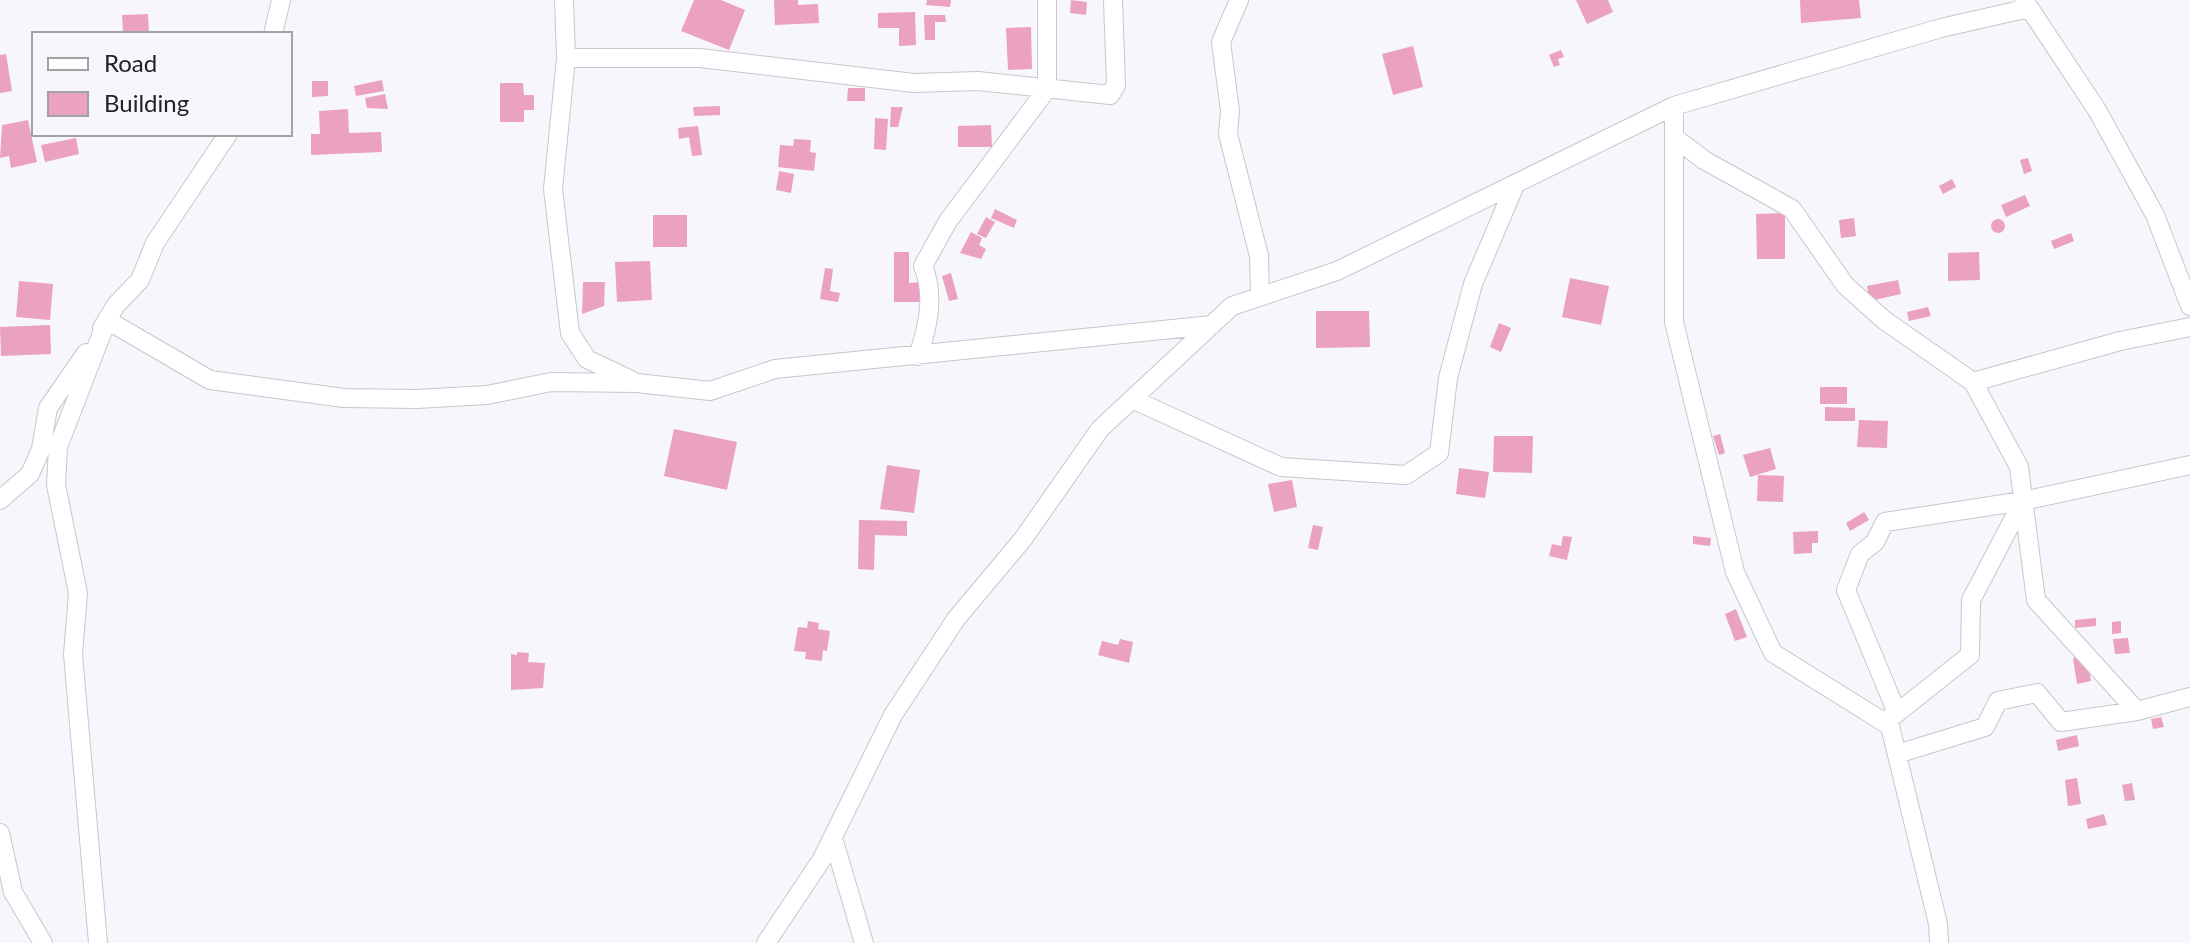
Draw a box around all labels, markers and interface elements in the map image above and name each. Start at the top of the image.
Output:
legend [32,32,292,136]
text: Road [104,48,157,77]
text: Building [104,88,189,117]

